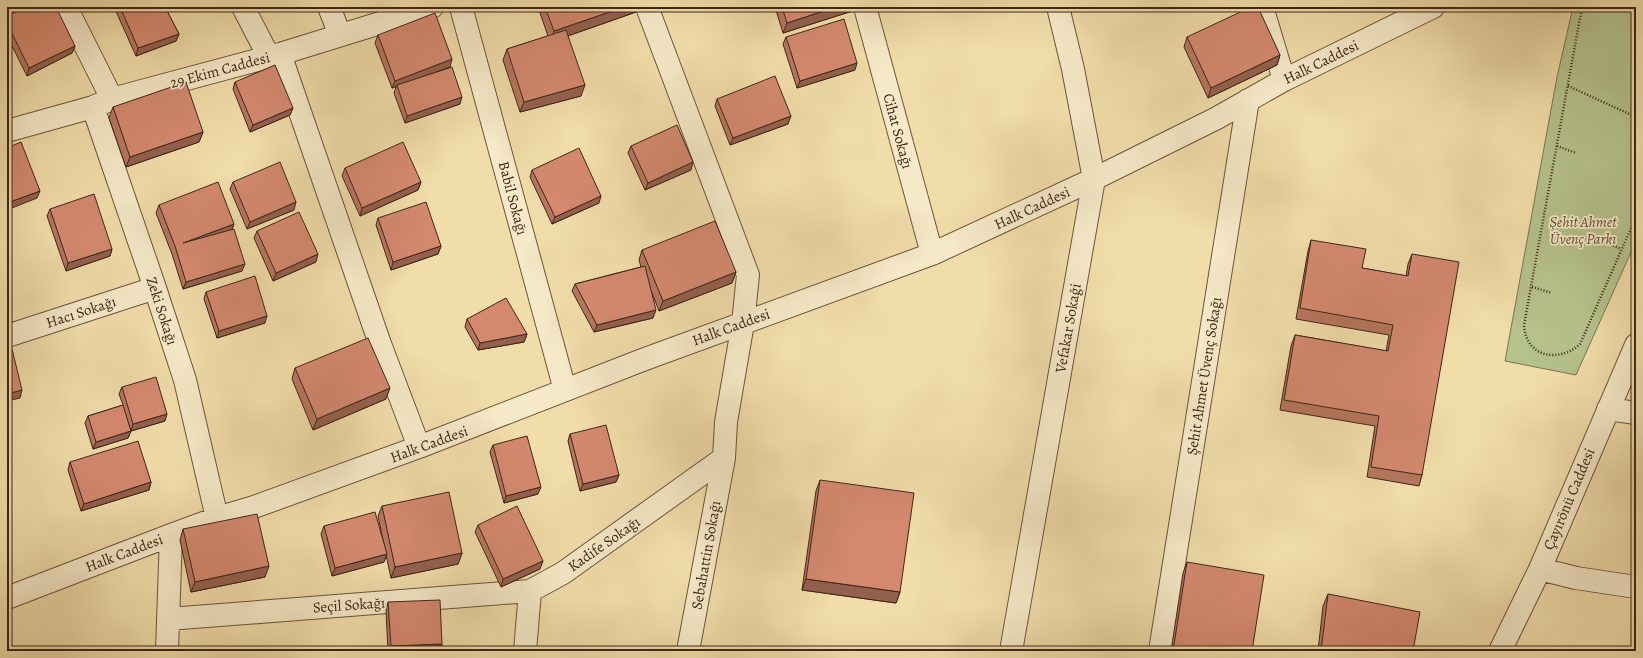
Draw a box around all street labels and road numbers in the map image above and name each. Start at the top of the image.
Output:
street label: Halk Caddesi [1280,35,1362,89]
street label: 29 Ekim Caddesi [168,47,272,93]
street label: Cihat Sokağı [878,91,918,171]
street label: Babil Sokağı [494,159,532,237]
street label: Halk Caddesi [991,182,1073,234]
street label: Zeki Sokağı [142,274,182,348]
street label: Vefakar Sokaği [1050,282,1086,375]
street label: Hacı Sokağı [43,291,119,333]
street label: Şehit Ahmet Üvenç Sokağı [1182,295,1226,457]
street label: Halk Caddesi [689,304,773,350]
street label: Halk Caddesi [387,421,471,467]
street label: Çayırönü Caddesi [1539,445,1599,553]
street label: Sebahattin Sokağı [687,499,725,611]
street label: Kadife Sokağı [564,512,644,576]
street label: Halk Caddesi [82,529,166,577]
street label: Seçil Sokağı [312,592,386,618]

